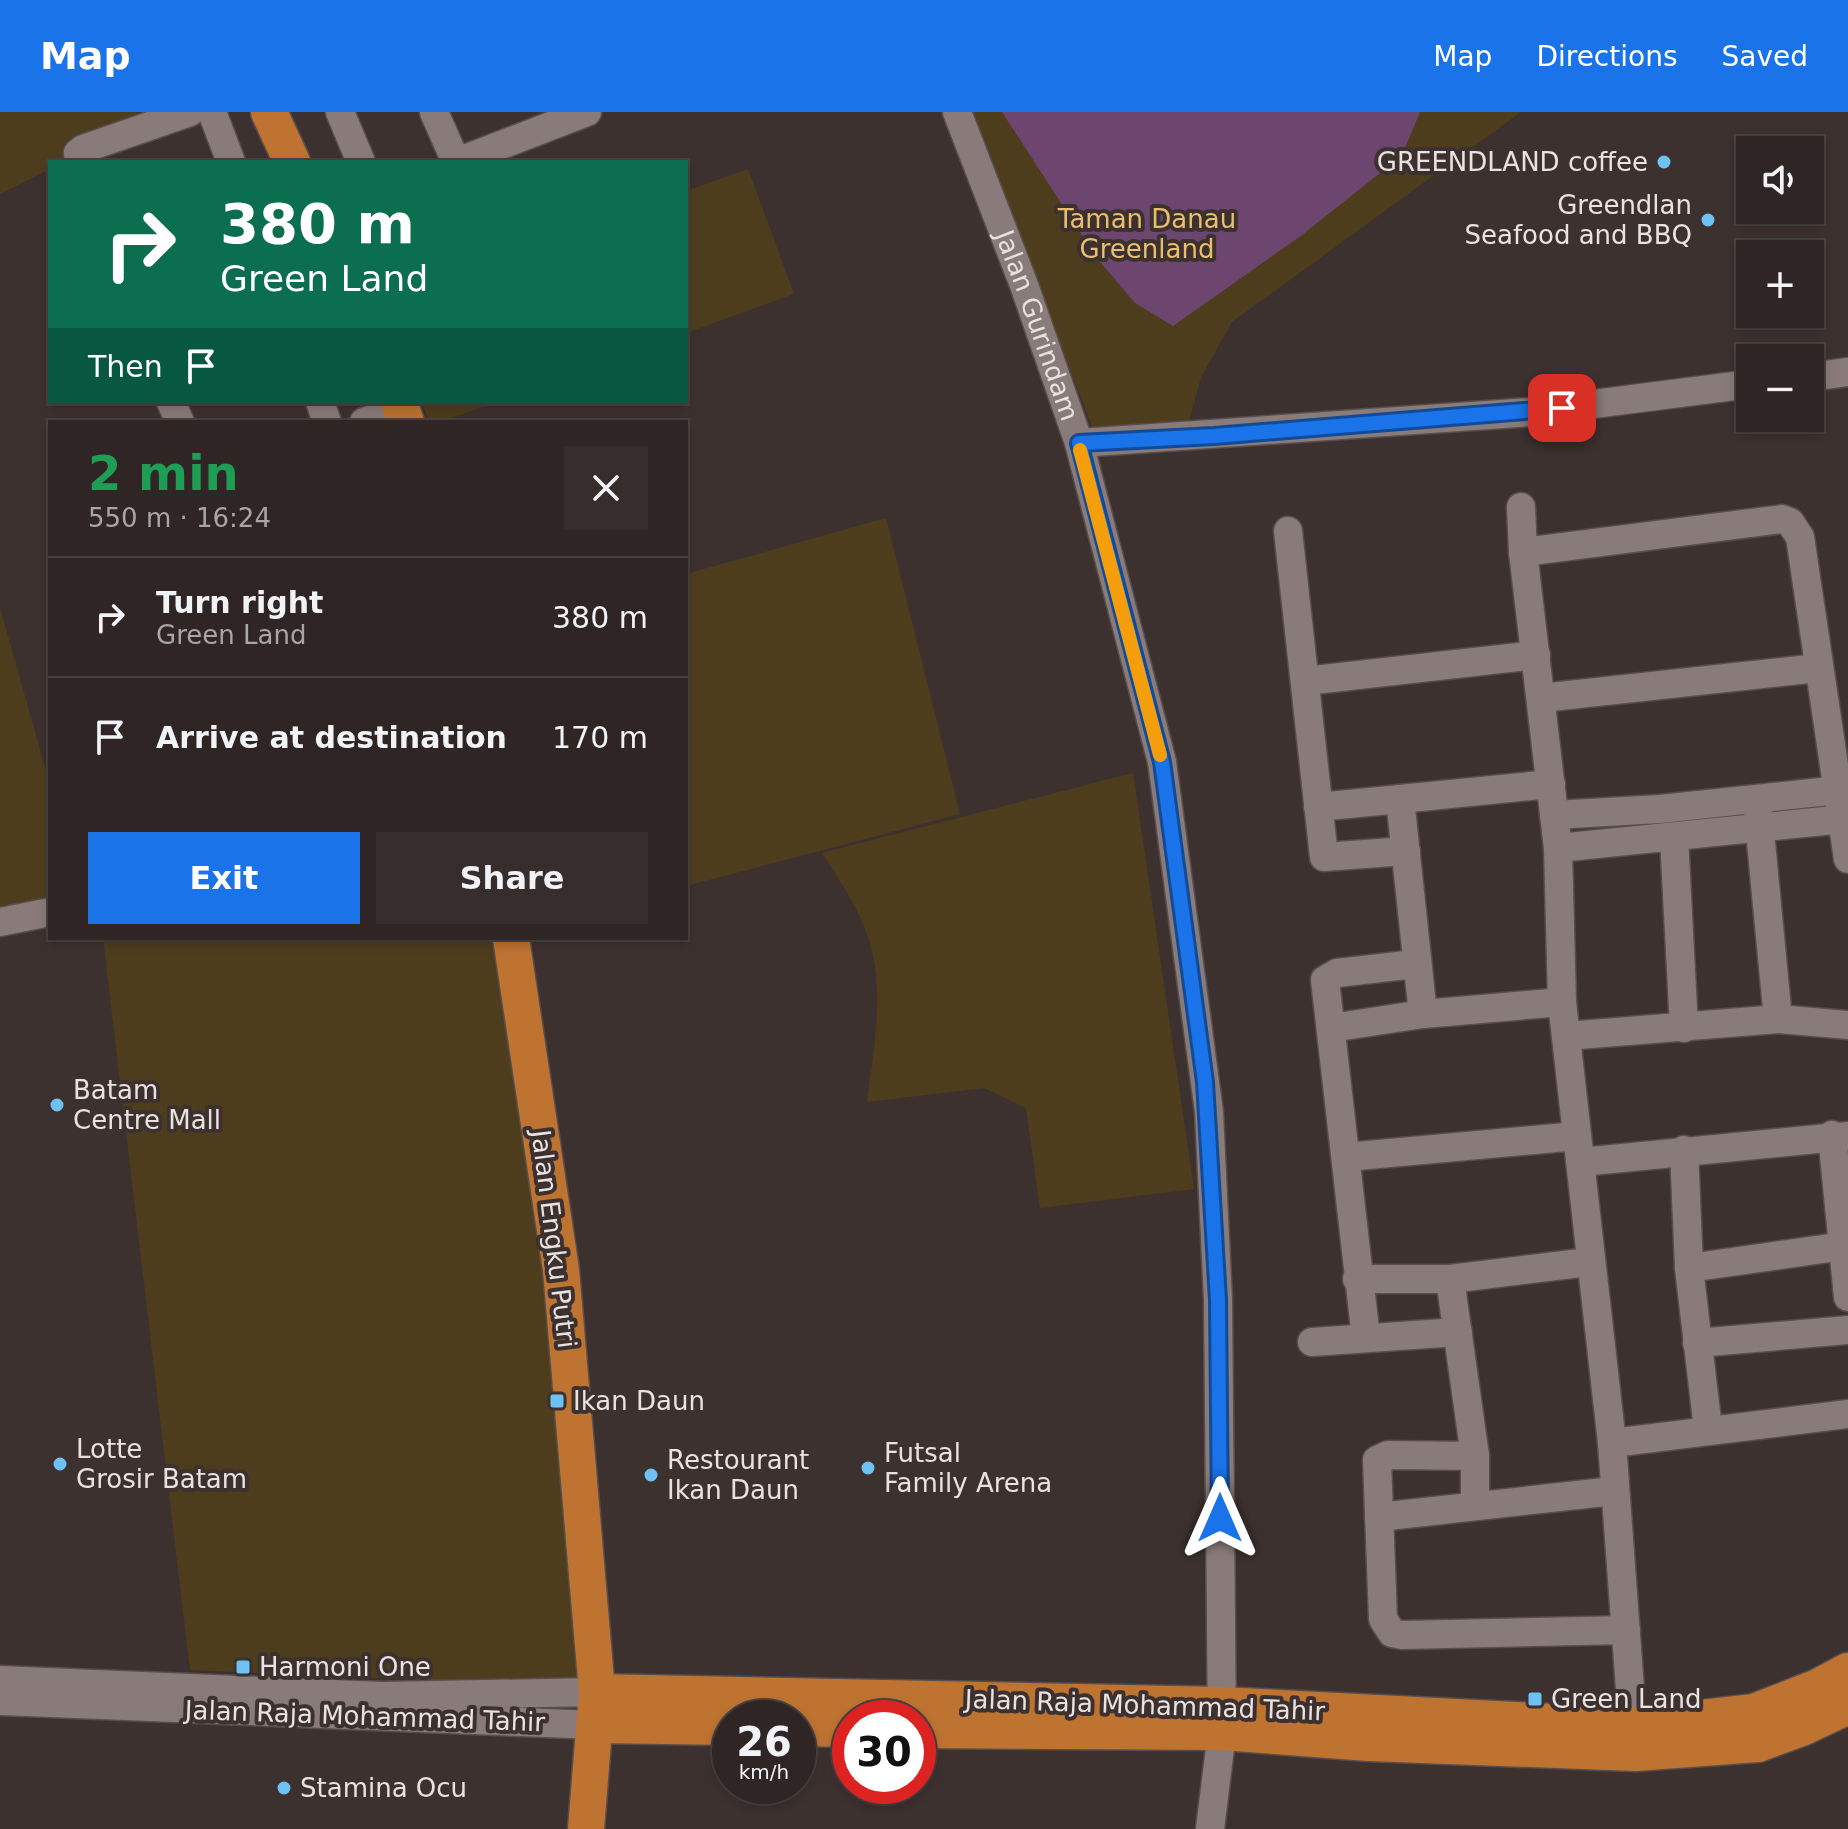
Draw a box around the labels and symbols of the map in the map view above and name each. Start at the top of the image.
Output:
place label: GREENDLAND coffee [1377,147,1648,177]
marker: GREENDLAND coffee [1655,153,1673,171]
place label: Greendlan Seafood and BBQ [1465,190,1692,250]
park label: Taman Danau Greenland [1057,204,1236,264]
marker: Greendlan Seafood and BBQ [1699,211,1717,229]
street label: Jalan Gurindam [988,224,1085,425]
pin [1528,374,1596,442]
place label: Batam Centre Mall [73,1075,221,1135]
marker: Batam Centre Mall [48,1096,66,1114]
street label: Jalan Engku Putri [525,1126,582,1350]
place label: Ikan Daun [573,1386,705,1416]
marker: Ikan Daun [548,1392,566,1410]
place label: Lotte Grosir Batam [76,1434,247,1494]
place label: Futsal Family Arena [884,1438,1052,1498]
place label: Restourant Ikan Daun [667,1445,809,1505]
marker: Lotte Grosir Batam [51,1455,69,1473]
marker: Futsal Family Arena [859,1459,877,1477]
marker: Restourant Ikan Daun [642,1466,660,1484]
position arrow [1178,1476,1262,1560]
place label: Harmoni One [259,1652,431,1682]
marker: Harmoni One [234,1658,252,1676]
street label: Jalan Raja Mohammad Tahir [962,1684,1326,1726]
place label: Green Land [1551,1684,1701,1714]
marker: Green Land [1526,1690,1544,1708]
street label: Jalan Raja Mohammad Tahir [182,1695,546,1737]
speed limit sign: 30 [832,1700,936,1804]
place label: Stamina Ocu [300,1773,467,1803]
marker: Stamina Ocu [275,1779,293,1797]

